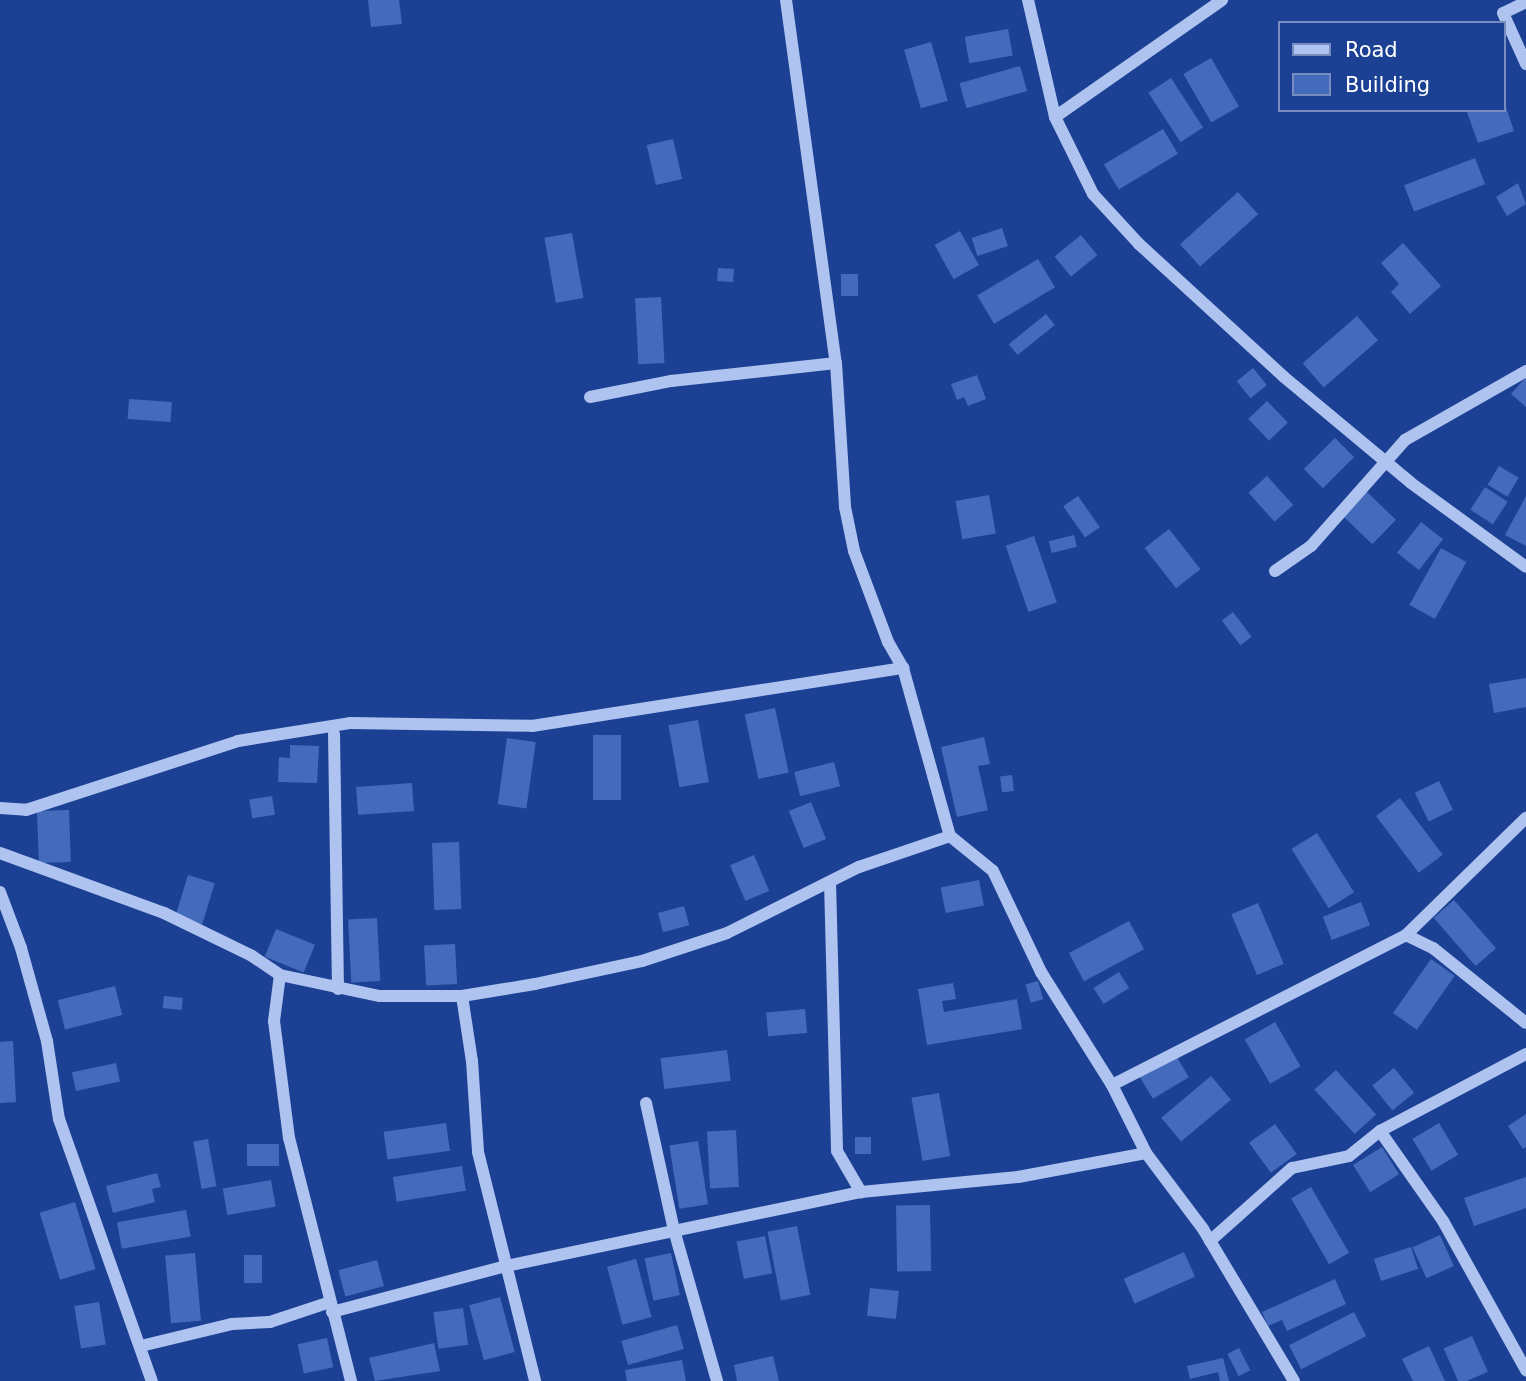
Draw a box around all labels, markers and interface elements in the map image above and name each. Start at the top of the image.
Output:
legend [1278,21,1505,112]
text: Road [1345,38,1398,62]
text: Building [1345,73,1430,97]

